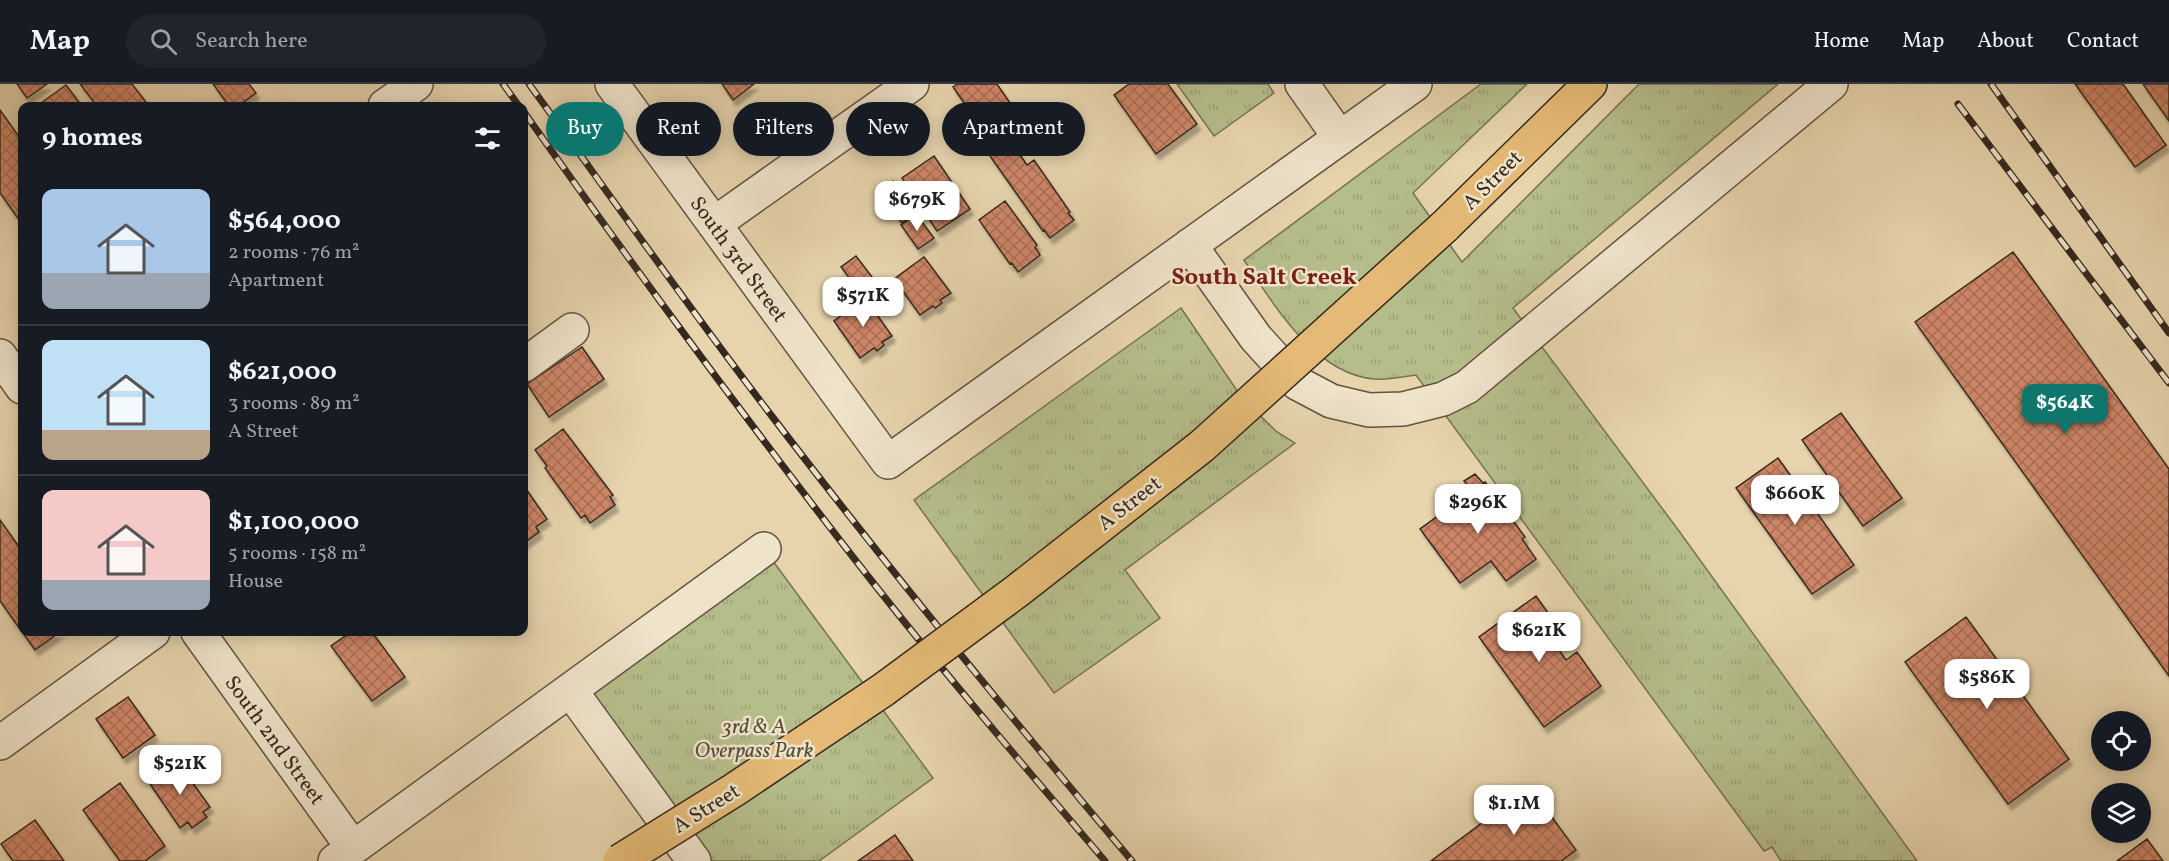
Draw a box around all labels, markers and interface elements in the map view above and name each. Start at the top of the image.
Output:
search box [126,14,546,68]
text: Map [30,22,90,61]
icon: search [147,25,180,58]
text: Search here [195,26,308,57]
text: Home [1814,27,1869,56]
text: Map [1902,27,1944,56]
text: About [1977,27,2034,56]
text: Contact [2067,27,2139,56]
chip: Buy [546,102,624,156]
chip: Rent [636,102,721,156]
chip: Filters [733,102,834,156]
chip: New [846,102,930,156]
chip: Apartment [942,102,1085,156]
text: 9 homes [42,120,143,156]
icon: filters [471,122,504,155]
street label: A Street [1457,145,1529,217]
pin: $679K [875,181,959,232]
text: $679K [889,186,945,214]
street label: South 3rd Street [682,191,793,329]
text: $564,000 [228,203,341,239]
icon: home [90,213,162,285]
text: 2 rooms · 76 m² [228,239,360,267]
district label: South Salt Creek [1171,261,1357,295]
text: Apartment [228,267,324,295]
pin: $571K [821,277,905,328]
text: $571K [837,282,889,310]
text: $621,000 [228,354,337,390]
icon: home [90,364,162,436]
pin: $564K [2023,384,2107,435]
text: $564K [2036,389,2094,417]
text: 3 rooms · 89 m² [228,390,360,418]
text: A Street [228,418,299,446]
street label: A Street [1092,470,1168,538]
pin: $660K [1753,475,1837,526]
text: $660K [1765,480,1825,508]
pin: $296K [1436,484,1520,535]
text: $296K [1449,489,1507,517]
text: $1,100,000 [228,504,359,540]
icon: home [90,514,162,586]
text: 5 rooms · 158 m² [228,540,366,568]
text: House [228,568,283,596]
pin: $621K [1497,612,1581,663]
text: $621K [1511,617,1567,645]
pin: $586K [1945,659,2029,710]
text: $586K [1958,664,2016,692]
street label: South 2nd Street [217,670,331,812]
map controls [2091,711,2151,843]
button: locate [2091,711,2151,771]
park label: 3rd & A Overpass Park [694,713,814,766]
pin: $521K [138,745,222,796]
text: $521K [153,750,207,778]
street label: A Street [668,777,746,841]
button: layers [2091,783,2151,843]
pin: $1.1M [1472,785,1556,836]
text: $1.1M [1488,790,1540,818]

